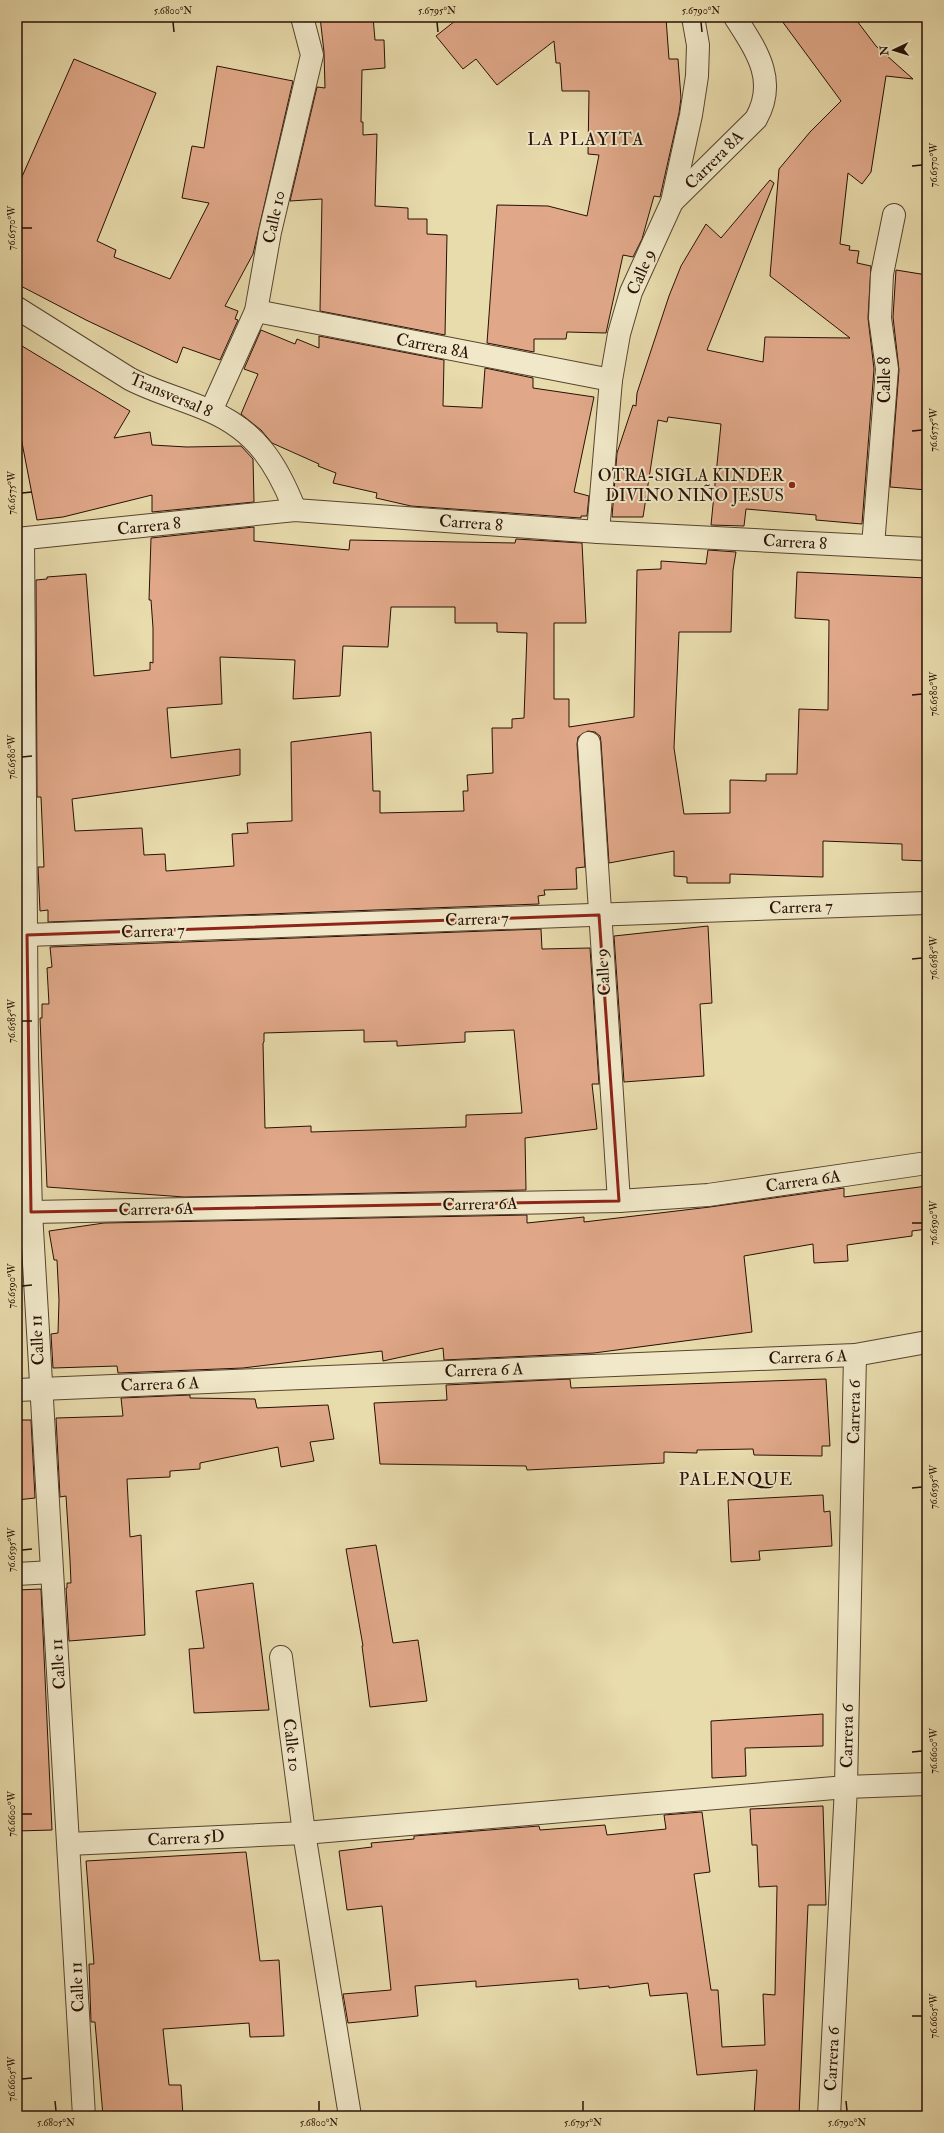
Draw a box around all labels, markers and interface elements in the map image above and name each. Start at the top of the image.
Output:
text: 5.6800°N [154,5,192,17]
text: 5.6795°N [418,5,456,17]
text: 5.6790°N [682,5,720,17]
north arrow [874,30,914,70]
text: N [878,44,891,57]
street label: Carrera 8A [680,126,748,194]
district label: LA PLAYITA [527,128,645,151]
text: 76.6570°W [928,142,940,187]
street label: Calle 10 [258,189,290,245]
text: 76.6570°W [6,205,18,250]
street label: Calle 9 [622,246,660,298]
street label: Carrera 8A [394,329,472,363]
street label: Calle 8 [874,357,895,403]
street label: Transversal 8 [126,368,216,422]
text: 76.6575°W [928,407,940,452]
place label: OTRA-SIGLA KINDER DIVINO NIÑO JESUS [598,465,785,507]
text: 76.6575°W [6,470,18,515]
marker: OTRA-SIGLA KINDER DIVINO NIÑO JESUS [787,480,797,490]
street label: Carrera 8 [438,510,504,536]
street label: Carrera 8 [116,512,182,540]
street label: Carrera 8 [763,530,828,554]
text: 76.6580°W [928,671,940,716]
text: 76.6580°W [6,734,18,779]
street label: Carrera 7 [769,895,833,919]
street label: Carrera 7 [445,907,509,931]
street label: Carrera 7 [121,919,185,943]
text: 76.6585°W [928,935,940,980]
street label: Calle 9 [591,948,615,996]
text: 76.6585°W [6,998,18,1043]
street label: Carrera 6A [764,1165,842,1197]
street label: Carrera 6A [442,1193,518,1215]
street label: Carrera 6A [118,1198,194,1220]
text: 76.6590°W [928,1200,940,1245]
text: 76.6590°W [6,1263,18,1308]
street label: Calle 11 [25,1314,49,1366]
street label: Carrera 6 A [768,1345,848,1369]
street label: Carrera 6 A [444,1358,524,1382]
street label: Carrera 6 A [120,1372,200,1396]
street label: Carrera 6 [843,1378,865,1444]
text: 76.6595°W [928,1464,940,1509]
district label: PALENQUE [679,1468,793,1491]
text: 76.6595°W [6,1527,18,1572]
street label: Calle 11 [46,1638,70,1690]
street label: Carrera 6 [836,1702,858,1768]
street label: Calle 10 [278,1717,306,1773]
text: 76.6600°W [928,1727,940,1774]
text: 76.6600°W [6,1790,18,1837]
street label: Carrera 5D [147,1825,225,1851]
street label: Calle 11 [65,1961,89,2013]
text: 76.6605°W [928,1993,940,2038]
street label: Carrera 6 [820,2025,844,2092]
text: 76.6605°W [6,2056,18,2101]
text: 5.6805°N [37,2117,75,2129]
text: 5.6800°N [300,2117,338,2129]
text: 5.6795°N [564,2117,602,2129]
text: 5.6790°N [828,2117,866,2129]

